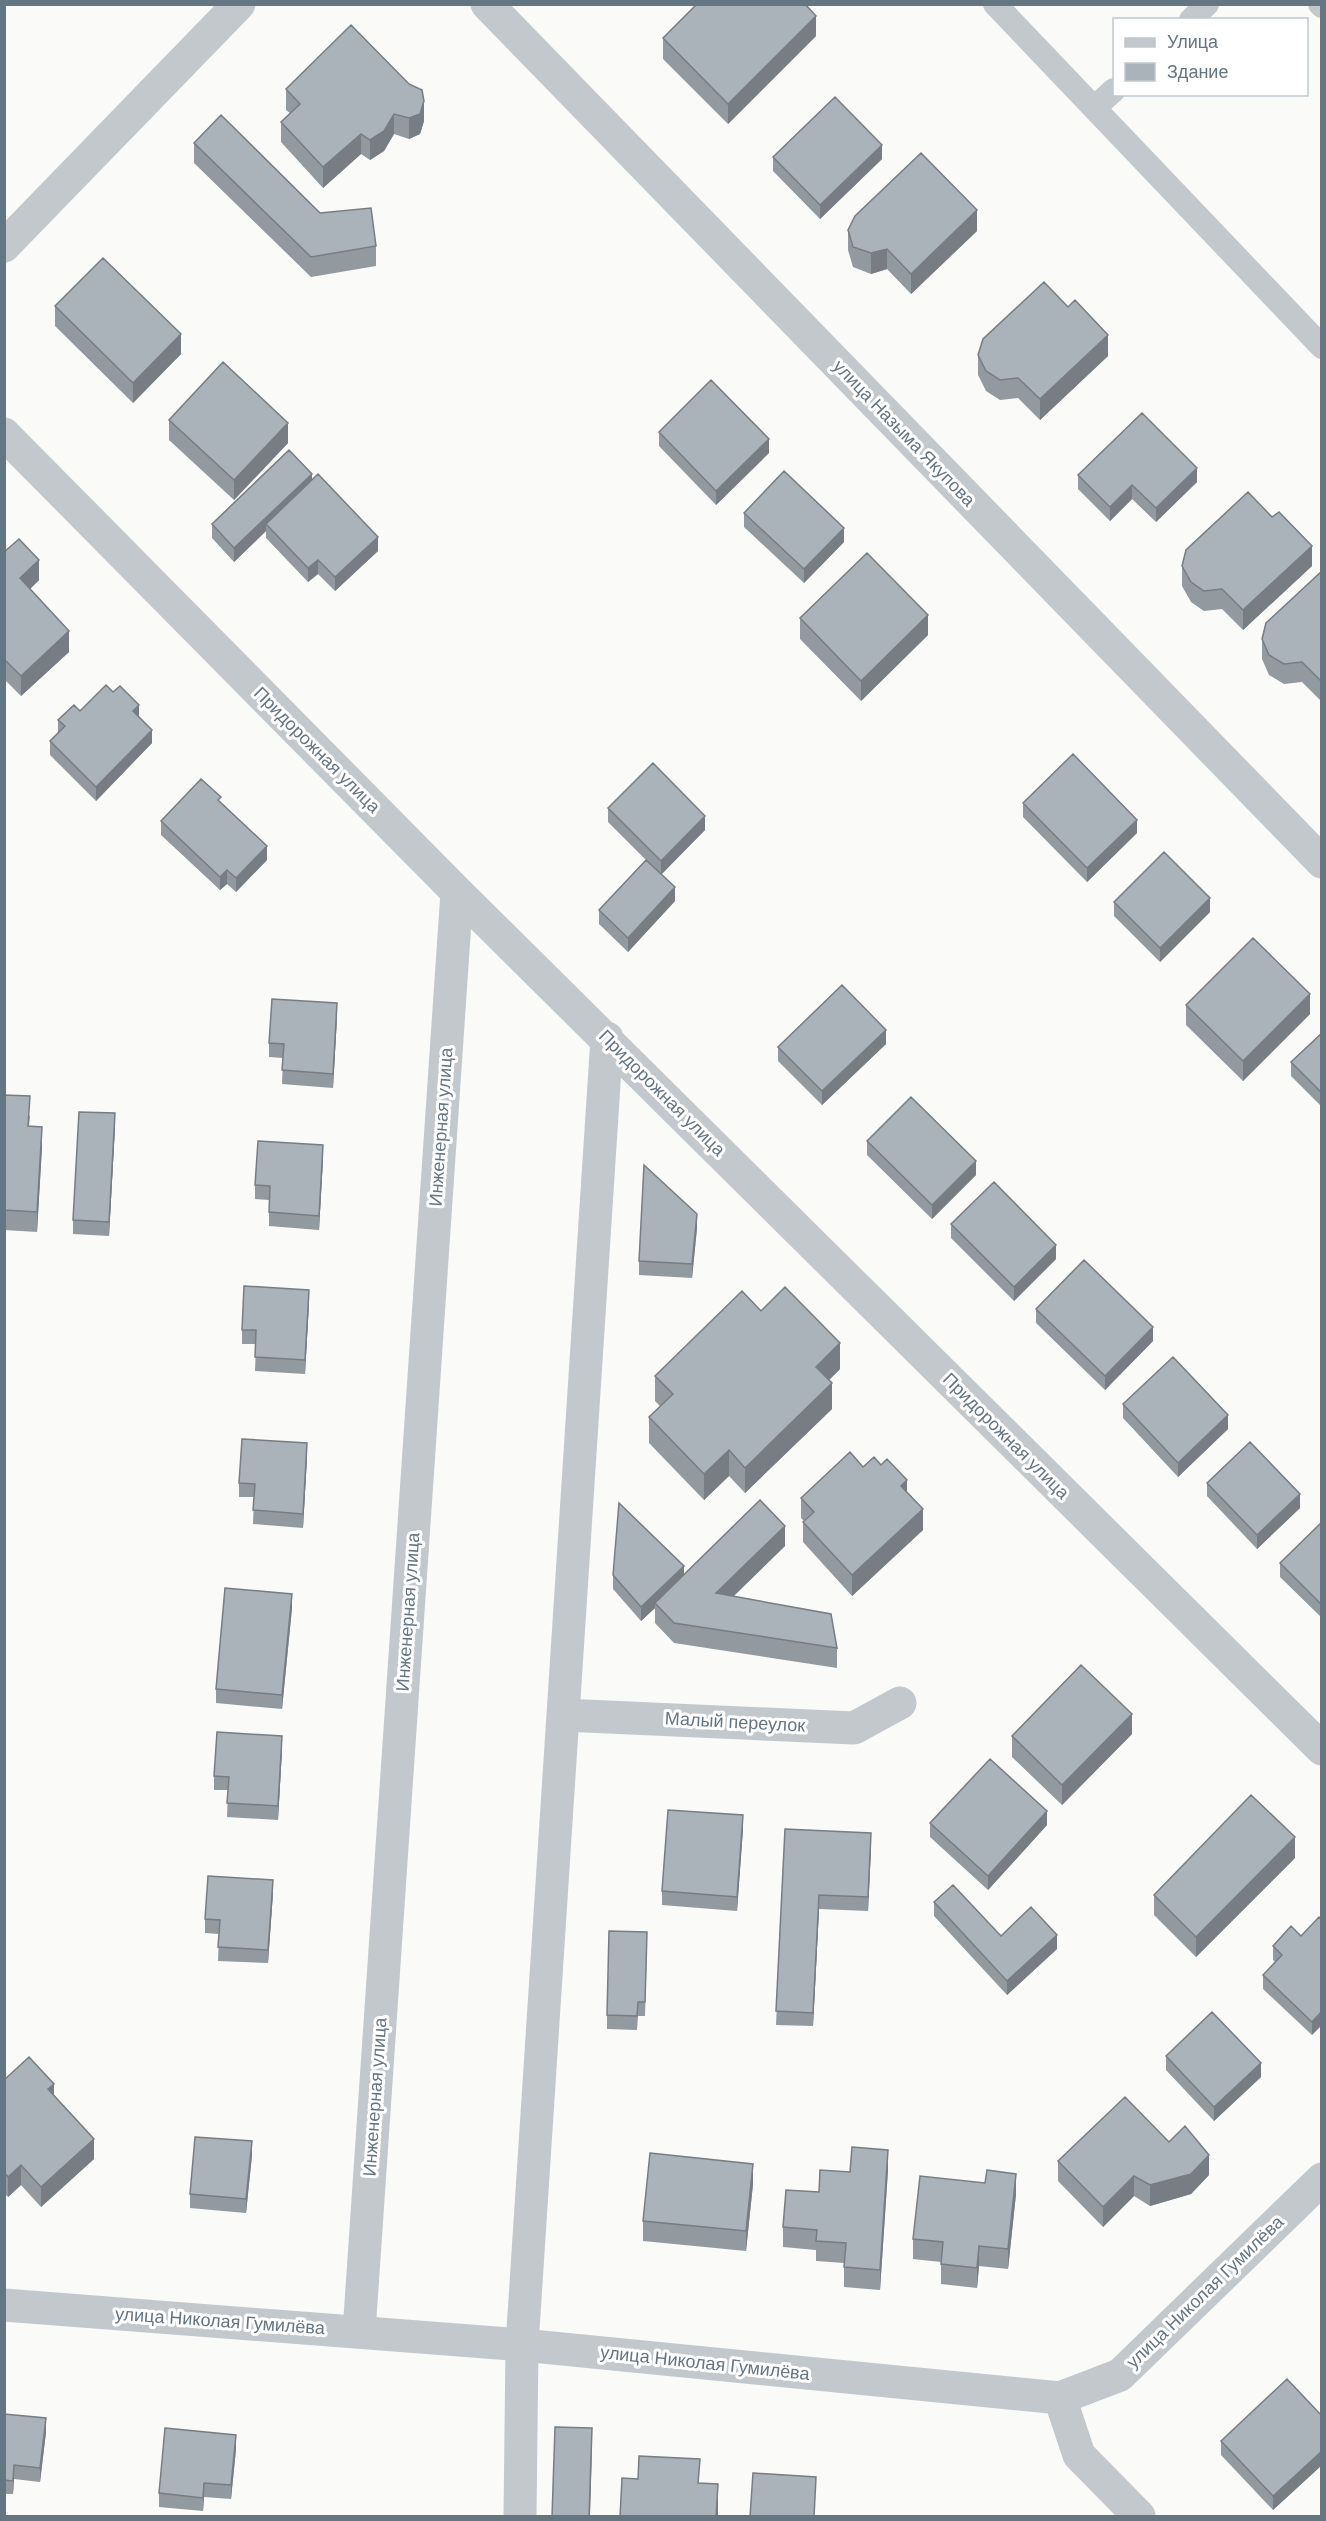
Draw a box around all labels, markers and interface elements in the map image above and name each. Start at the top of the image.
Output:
legend [1113,18,1308,96]
text: Улица [1167,32,1219,52]
text: Здание [1167,62,1228,82]
street label: улица Назыма Якупова [829,356,980,511]
street label: Придорожная улица [250,683,385,818]
street label: Придорожная улица [595,1026,730,1161]
street label: Инженерная улица [425,1046,457,1207]
street label: Придорожная улица [939,1369,1074,1504]
street label: Инженерная улица [392,1531,424,1692]
street label: Малый переулок [664,1708,806,1736]
street label: Инженерная улица [359,2016,391,2177]
street label: улица Николая Гумилёва [1122,2211,1288,2372]
street label: улица Николая Гумилёва [114,2304,326,2338]
street label: улица Николая Гумилёва [599,2342,812,2384]

